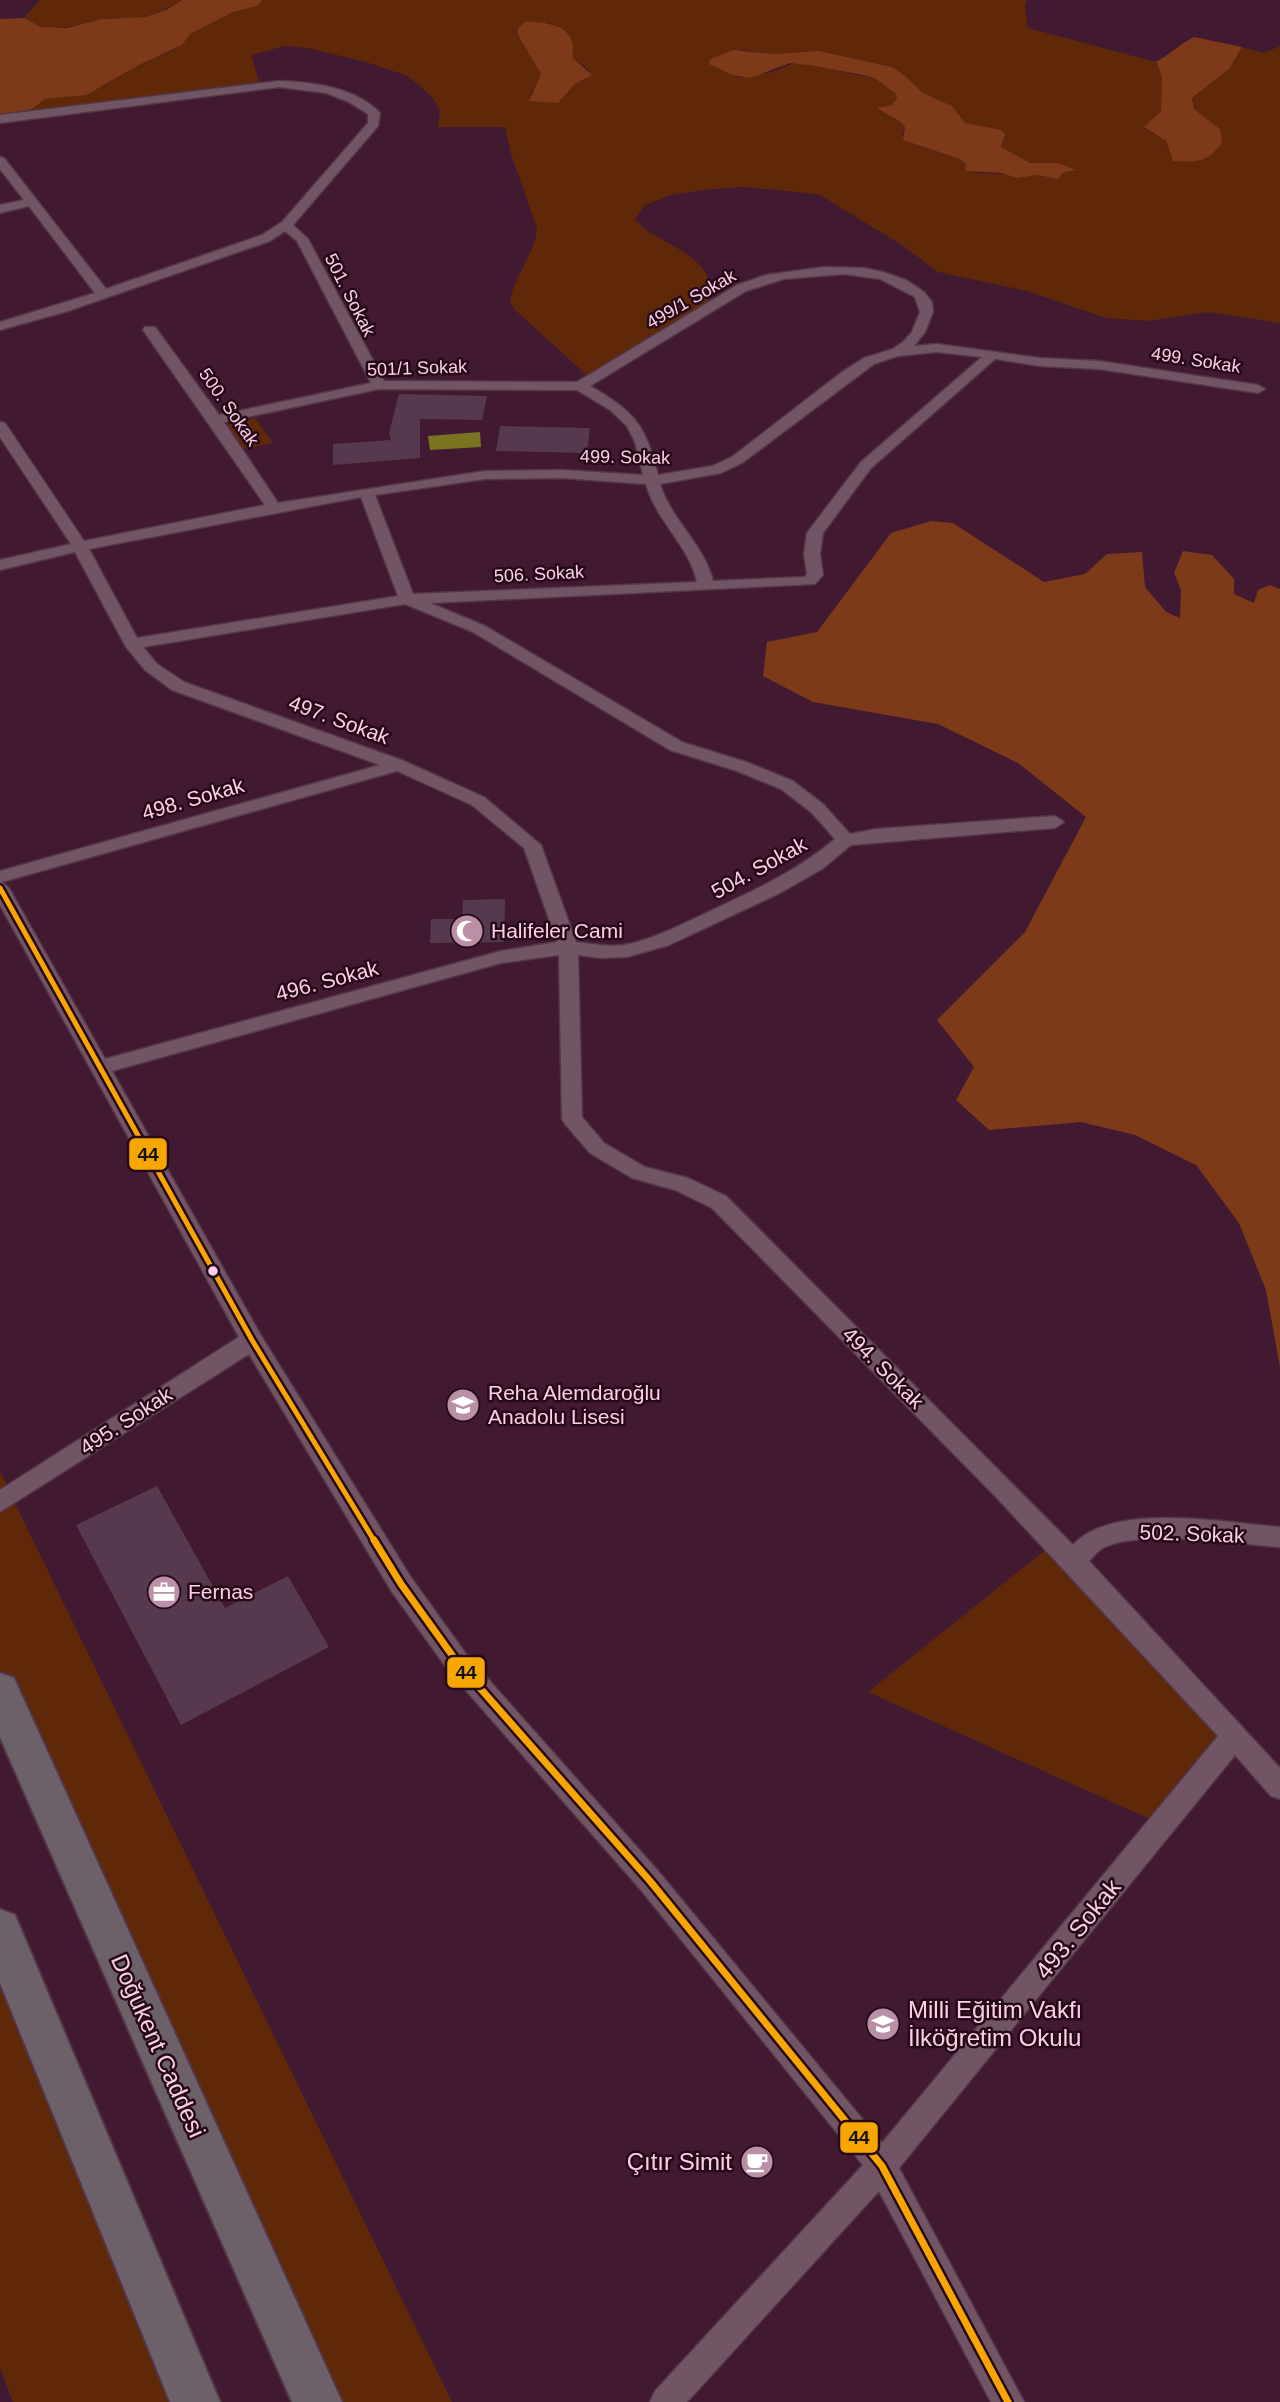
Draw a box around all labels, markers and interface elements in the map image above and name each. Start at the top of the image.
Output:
street label: 501. Sokak [321,250,380,341]
street label: 499/1 Sokak [643,265,740,333]
street label: 499. Sokak [1150,343,1243,377]
street label: 501/1 Sokak [367,356,468,380]
street label: 500. Sokak [195,364,264,450]
street label: 499. Sokak [580,446,671,468]
street label: 506. Sokak [494,562,585,586]
street label: 497. Sokak [286,691,393,748]
street label: 498. Sokak [139,773,247,824]
street label: 504. Sokak [707,832,811,903]
mosque icon: Halifeler Cami [448,912,486,950]
place label: Halifeler Cami [491,919,623,942]
street label: 496. Sokak [273,956,381,1005]
line badge: 44 [128,1137,168,1171]
text: 44 [137,1144,159,1165]
unlabelled marker [206,1264,220,1278]
street label: 494. Sokak [838,1322,929,1413]
place label: Reha Alemdaroğlu Anadolu Lisesi [488,1381,661,1428]
street label: 495. Sokak [75,1382,176,1459]
school or university icon: Reha Alemdaroğlu Anadolu Lisesi [444,1386,482,1424]
street label: 502. Sokak [1139,1520,1245,1547]
office icon: Fernas [145,1573,183,1611]
place label: Fernas [188,1580,253,1603]
line badge: 44 [446,1656,486,1689]
text: 44 [455,1662,477,1683]
street label: 493. Sokak [1029,1873,1127,1984]
street label: Doğukent Caddesi [106,1950,211,2141]
place label: Milli Eğitim Vakfı İlköğretim Okulu [908,1996,1082,2051]
school or university icon: Milli Eğitim Vakfı İlköğretim Okulu [864,2005,902,2043]
line badge: 44 [839,2121,879,2154]
text: 44 [848,2127,870,2148]
cafe icon: Çıtır Simit [738,2143,776,2181]
place label: Çıtır Simit [627,2148,732,2175]

